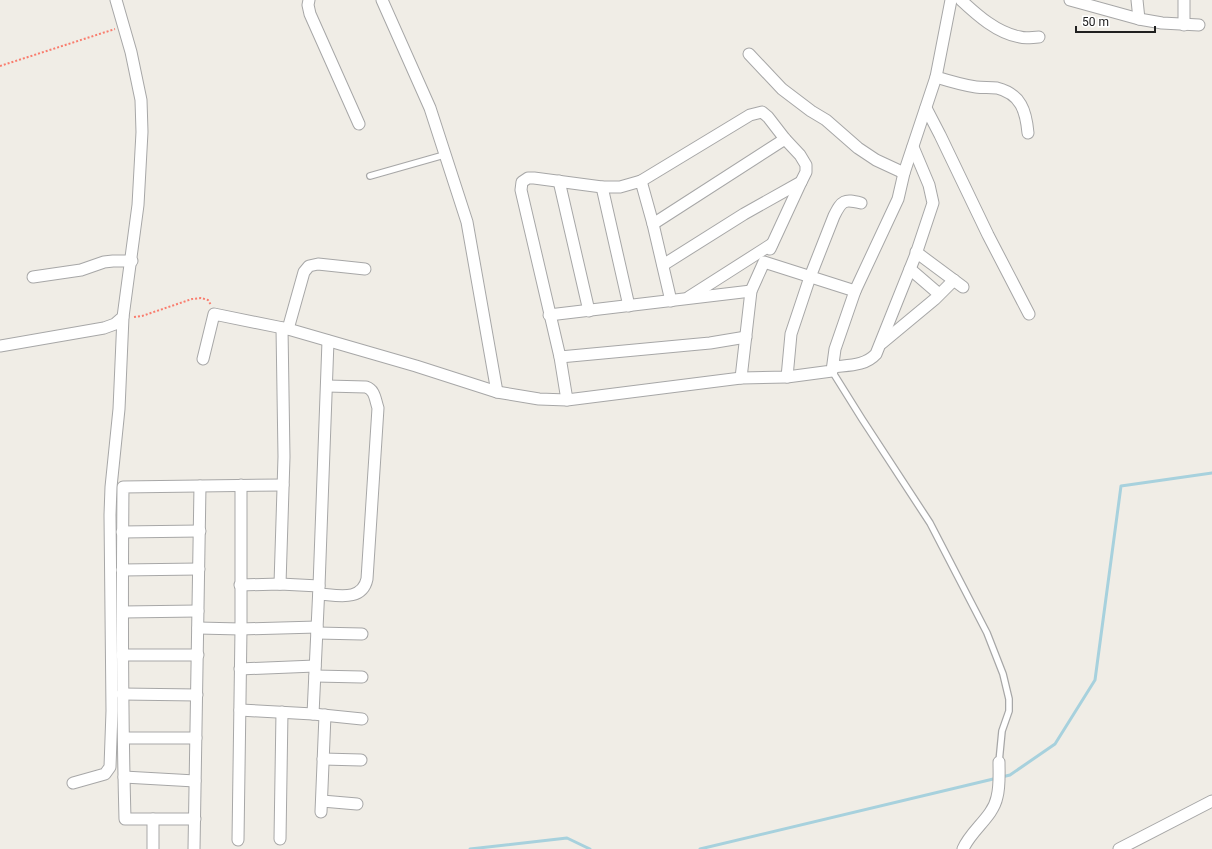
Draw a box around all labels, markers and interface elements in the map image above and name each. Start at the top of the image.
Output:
scale bar [1076,8,1155,34]
text: 50 m [1082,15,1109,29]

